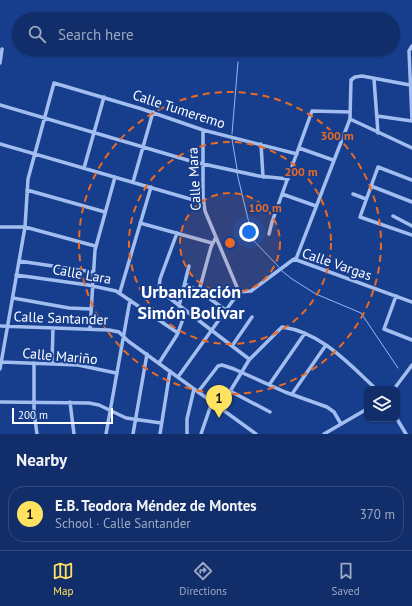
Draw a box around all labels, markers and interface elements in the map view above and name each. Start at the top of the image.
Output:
search box [12,12,400,56]
icon: search [26,23,48,45]
text: Search here [58,25,134,44]
street label: Calle Tumeremo [130,86,228,132]
text: 300 m [320,128,354,143]
street label: Calle Mara [183,147,205,211]
text: 200 m [284,164,318,179]
text: 100 m [248,200,282,215]
your location [239,222,259,242]
centre of rings [223,236,237,250]
street label: Calle Vargas [300,244,374,284]
street label: Calle Lara [51,260,113,288]
district label: Urbanización Simón Bolívar [137,280,245,324]
street label: Calle Santander [13,307,109,329]
street label: Calle Mariño [22,344,98,368]
pin: 1 [206,385,232,418]
map controls [364,386,400,422]
button: layers [364,386,400,422]
scale bar [12,406,113,425]
text: 200 m [18,408,48,422]
text: Nearby [16,449,67,471]
text: E.B. Teodora Méndez de Montes [55,496,257,515]
text: 1 [26,506,34,523]
text: 370 m [360,506,395,523]
text: School · Calle Santander [55,515,191,532]
tab: Map [52,560,74,598]
tab: Directions [179,560,227,598]
tab: Saved [332,560,360,598]

